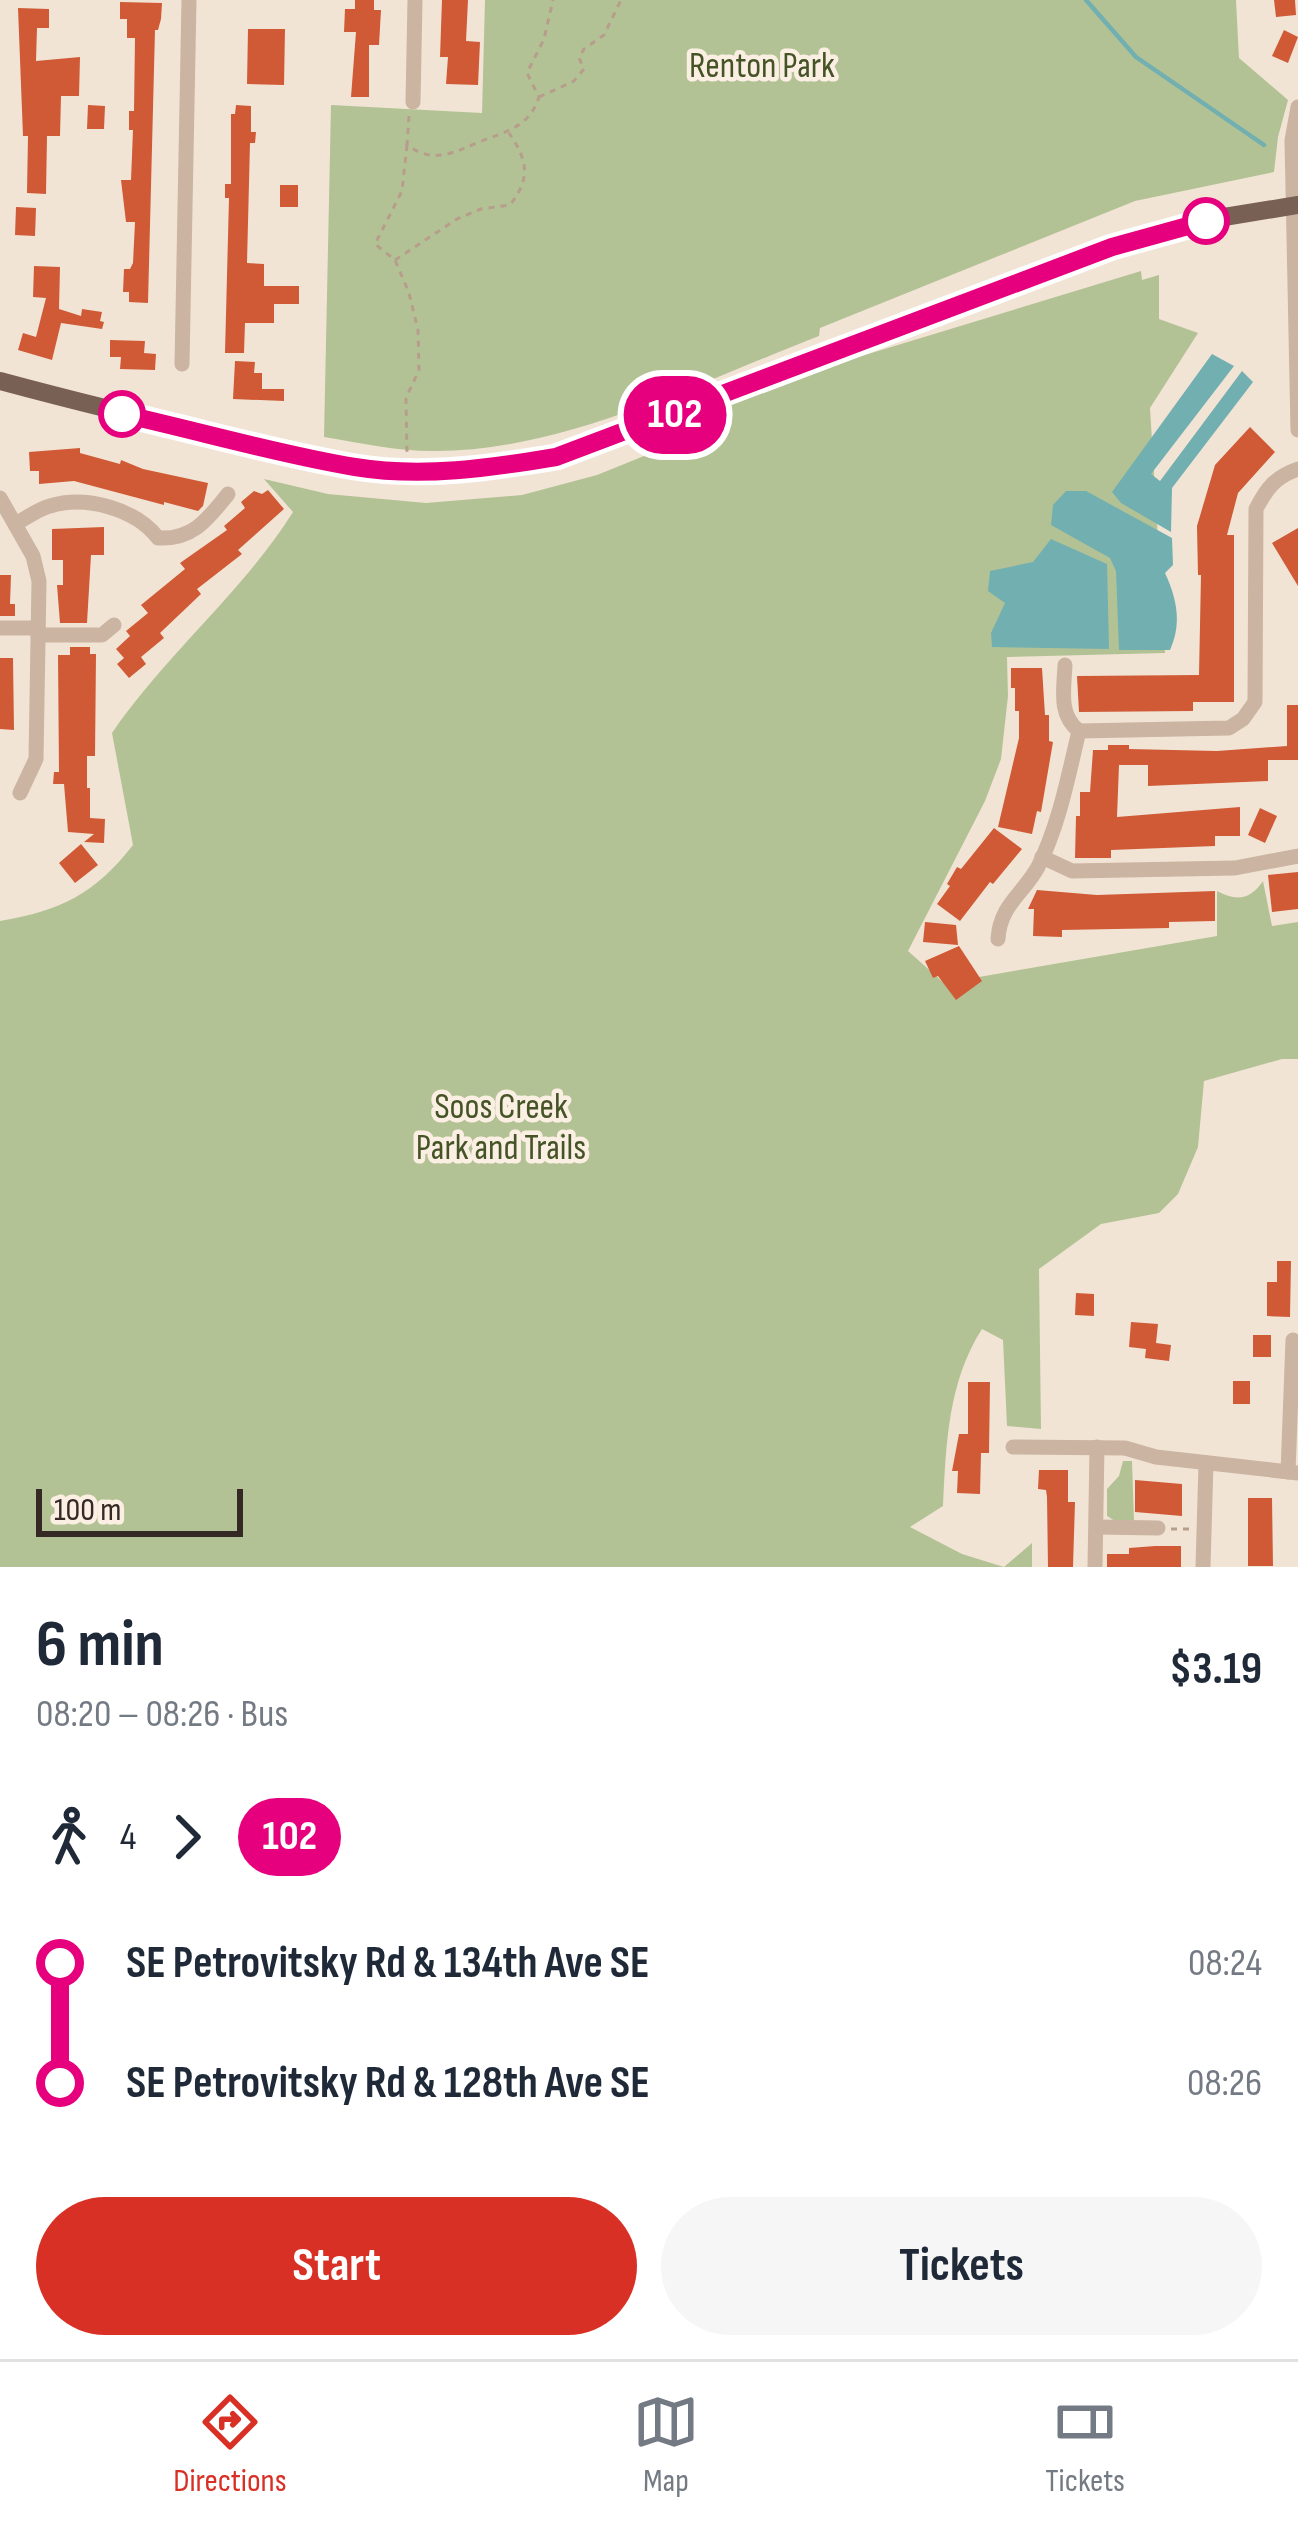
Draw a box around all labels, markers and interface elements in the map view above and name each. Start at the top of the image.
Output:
park label: Renton Park [689,45,835,88]
unlabelled marker [1184,199,1228,243]
line badge: 102 [606,376,744,454]
text: 102 [648,389,702,440]
unlabelled marker [100,392,144,436]
park label: Soos Creek Park and Trails [416,1086,586,1170]
scale bar [36,1483,243,1536]
text: 100 m [54,1490,121,1530]
text: 6 min [36,1606,164,1685]
text: $3.19 [1169,1642,1262,1697]
text: 08:20 – 08:26 · Bus [36,1691,288,1738]
icon: walk [36,1804,102,1870]
icon: forward [154,1804,220,1870]
text: 102 [262,1811,317,1862]
text: 4 [120,1814,136,1861]
text: SE Petrovitsky Rd & 134th Ave SE [126,1936,649,1991]
text: 08:24 [1188,1940,1262,1987]
text: SE Petrovitsky Rd & 128th Ave SE [126,2056,650,2111]
text: 08:26 [1187,2060,1262,2107]
button: Start [36,2197,637,2335]
button: Tickets [661,2197,1262,2335]
tab: Directions [173,2389,287,2501]
tab: Map [633,2389,699,2501]
tab: Tickets [1045,2389,1125,2501]

